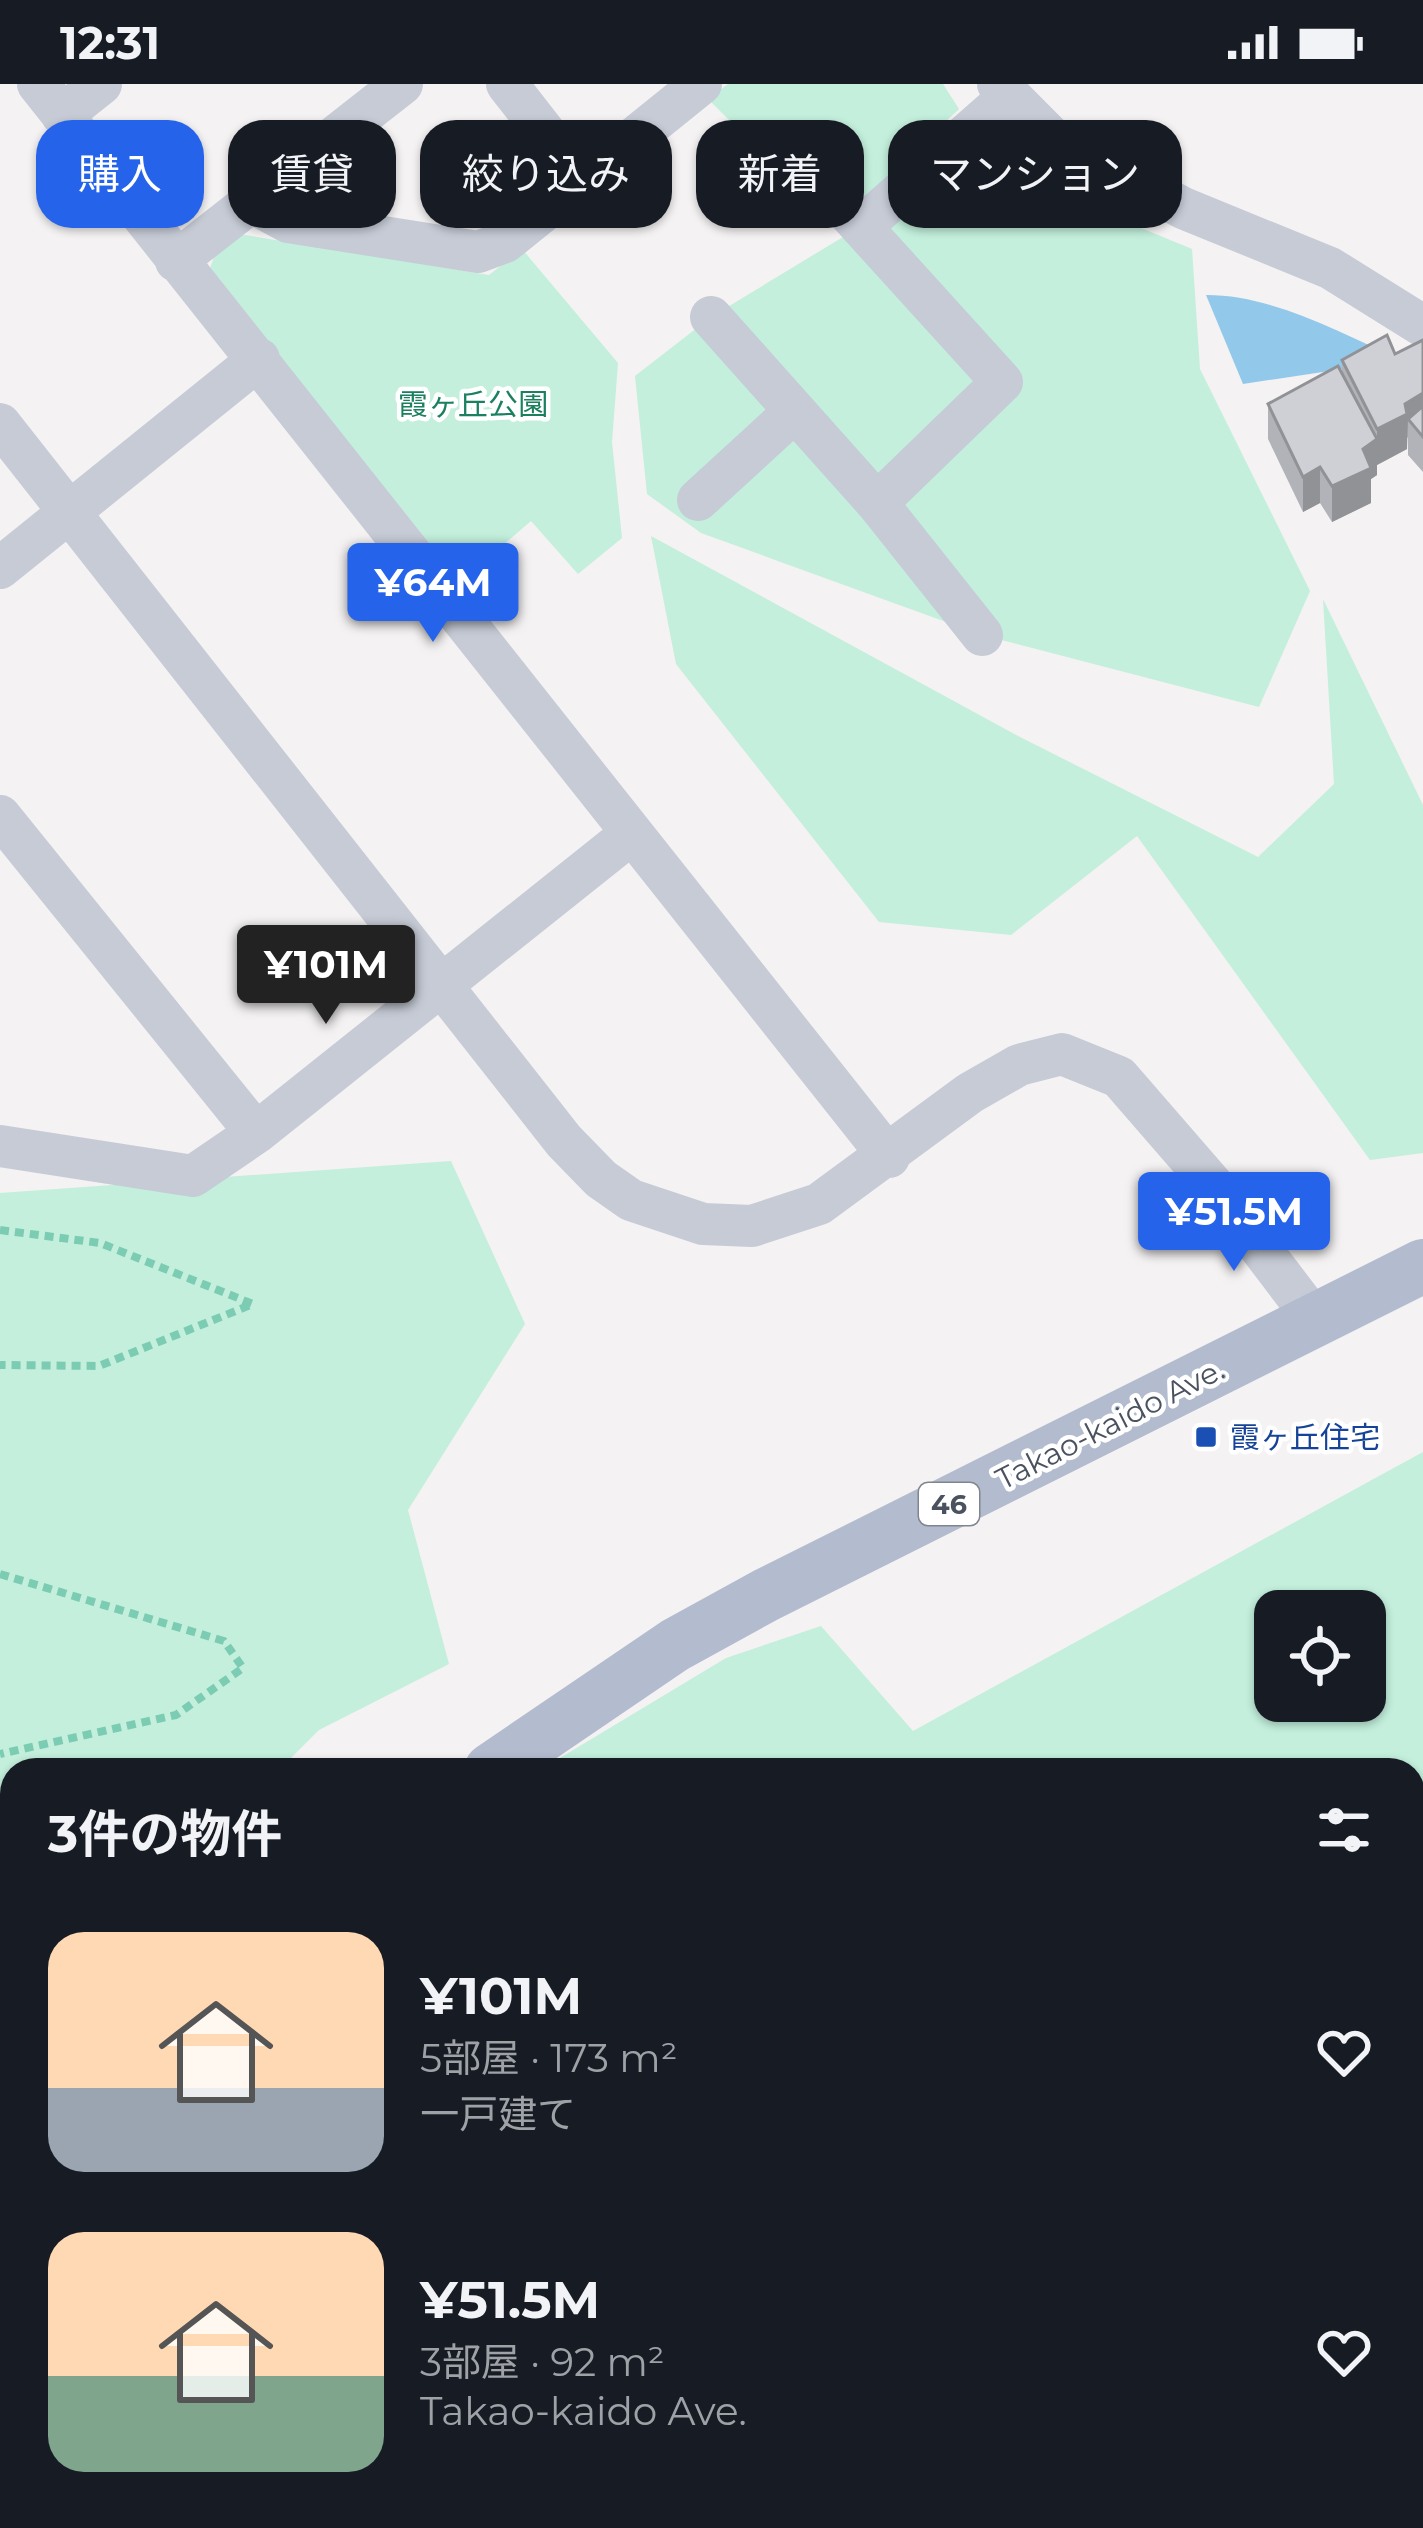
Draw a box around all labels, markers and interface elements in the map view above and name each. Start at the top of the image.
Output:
text: 12:31 [60,15,160,70]
chip: 購入 [36,120,204,228]
chip: 賃貸 [228,120,396,228]
chip: 絞り込み [420,120,672,228]
chip: 新着 [696,120,864,228]
chip: マンション [888,120,1182,228]
park label: 霞ヶ丘公園 [398,386,548,423]
pin: ¥64M [362,543,504,645]
text: ¥64M [374,558,492,606]
pin: ¥101M [242,925,410,1027]
text: ¥101M [264,940,388,988]
pin: ¥51.5M [1136,1172,1332,1274]
text: ¥51.5M [1165,1187,1303,1235]
street label: Takao-kaido Ave. [990,1350,1230,1498]
place label: 霞ヶ丘住宅 [1230,1419,1380,1456]
marker: 霞ヶ丘住宅 [1193,1424,1219,1450]
road number: 46 [919,1483,979,1525]
map controls [1254,1590,1386,1722]
button: locate [1254,1590,1386,1722]
icon: filters [1311,1797,1377,1863]
text: 3件の物件 [48,1803,282,1865]
text: ¥101M [420,1965,582,2027]
icon: home [144,1980,288,2124]
icon: heart [1311,2019,1377,2085]
text: 5部屋 · 173 m² [420,2034,677,2082]
text: 一戸建て [420,2090,576,2138]
text: ¥51.5M [420,2269,600,2331]
icon: home [144,2280,288,2424]
icon: heart [1311,2319,1377,2385]
text: 3部屋 · 92 m² [420,2338,665,2386]
text: Takao-kaido Ave. [420,2387,747,2435]

